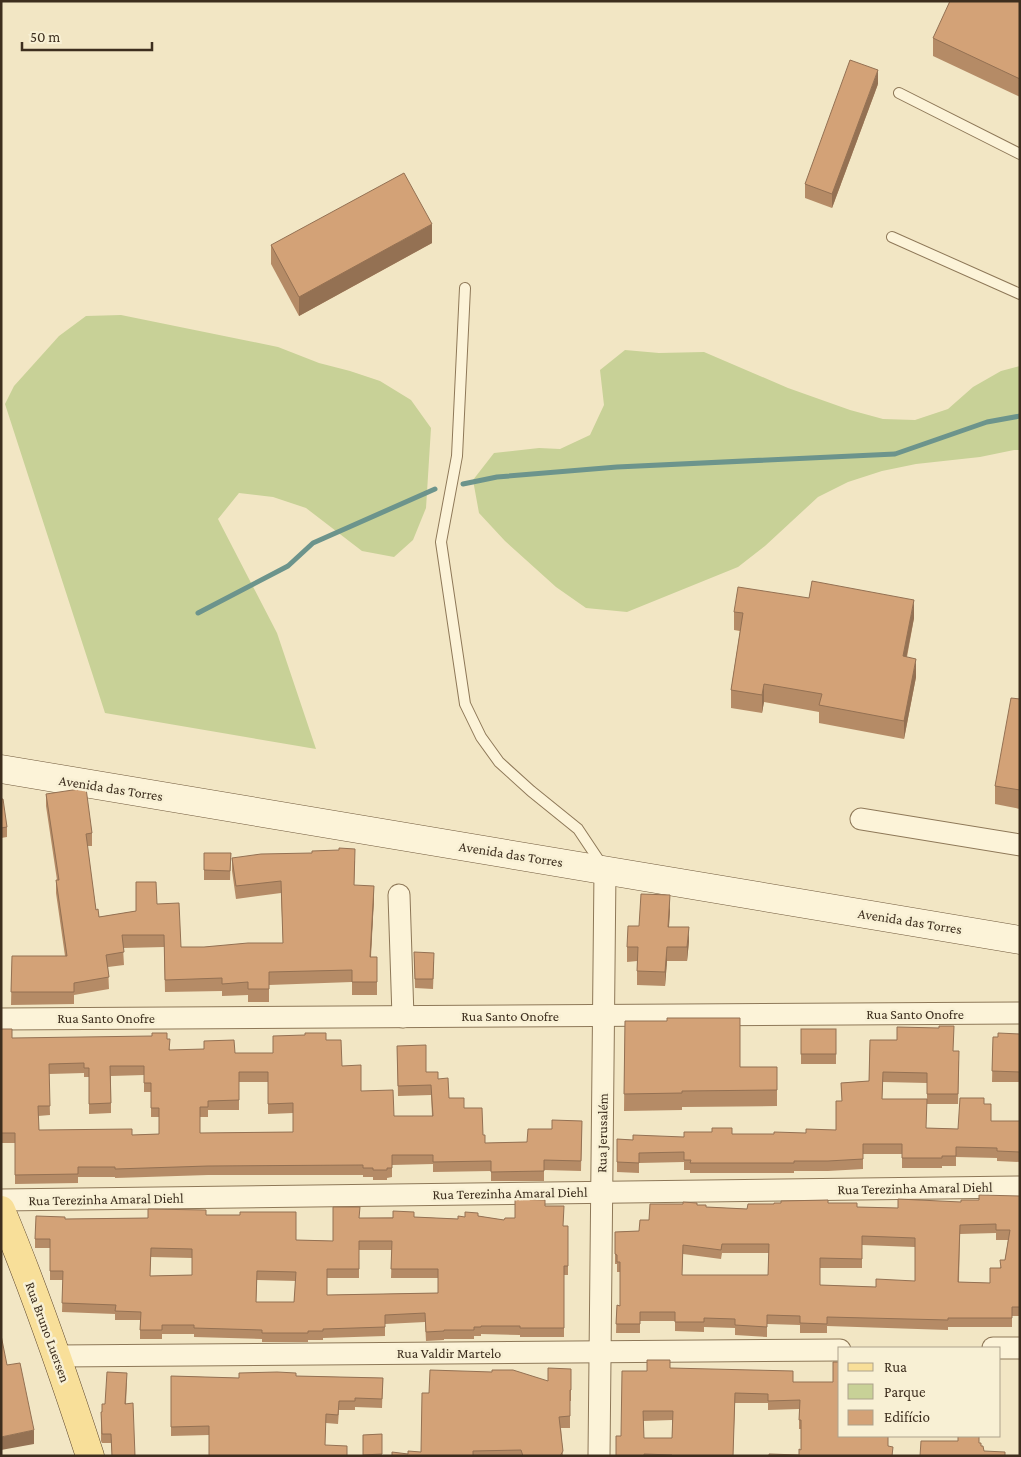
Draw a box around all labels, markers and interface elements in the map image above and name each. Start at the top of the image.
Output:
scale bar [22,20,152,52]
text: 50 m [30,29,60,45]
street label: Avenida das Torres [58,772,164,804]
street label: Avenida das Torres [458,838,564,870]
street label: Avenida das Torres [857,905,963,937]
street label: Rua Santo Onofre [866,1006,964,1022]
street label: Rua Santo Onofre [461,1008,559,1024]
street label: Rua Santo Onofre [57,1010,155,1026]
street label: Rua Jerusalém [593,1093,611,1173]
street label: Rua Terezinha Amaral Diehl [837,1179,993,1197]
street label: Rua Terezinha Amaral Diehl [432,1184,588,1202]
street label: Rua Terezinha Amaral Diehl [28,1190,184,1208]
street label: Rua Bruno Luersen [22,1280,74,1385]
street label: Rua Valdir Martelo [397,1345,501,1361]
legend [838,1347,1001,1437]
text: Rua [884,1359,907,1375]
text: Parque [884,1384,926,1401]
text: Edifício [884,1409,930,1425]

